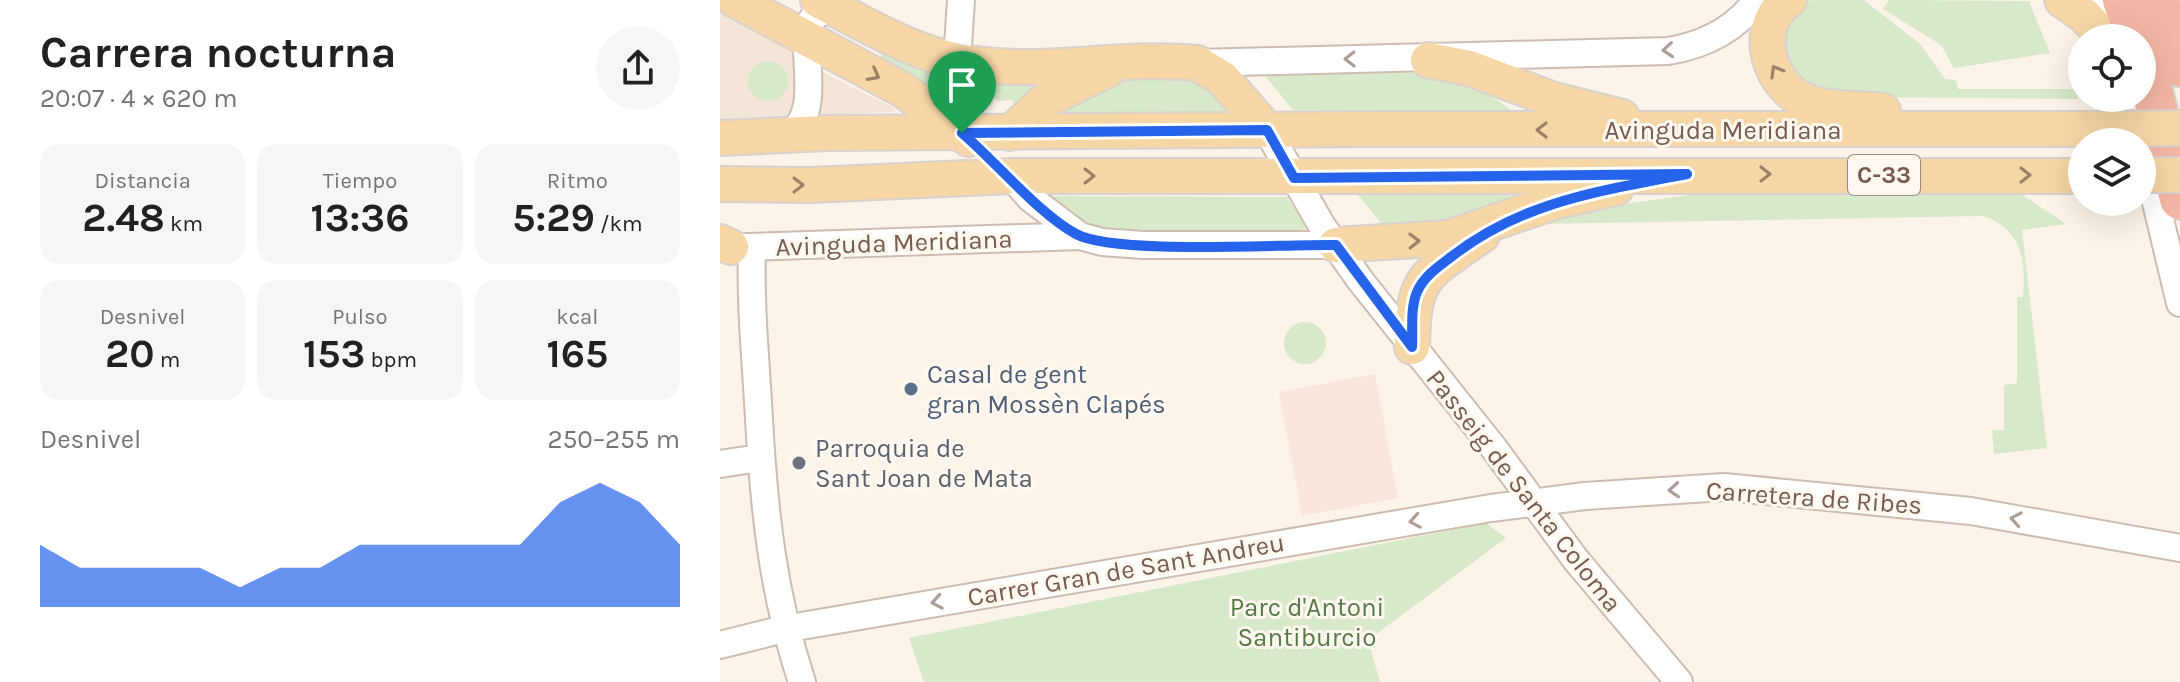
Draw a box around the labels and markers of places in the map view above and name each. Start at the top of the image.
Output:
pin [928,51,996,133]
place label: Casal de gent gran Mossèn Clapés [927,359,1166,420]
marker: Casal de gent gran Mossèn Clapés [902,380,920,398]
place label: Parroquia de Sant Joan de Mata [815,433,1033,494]
marker: Parroquia de Sant Joan de Mata [790,454,808,472]

